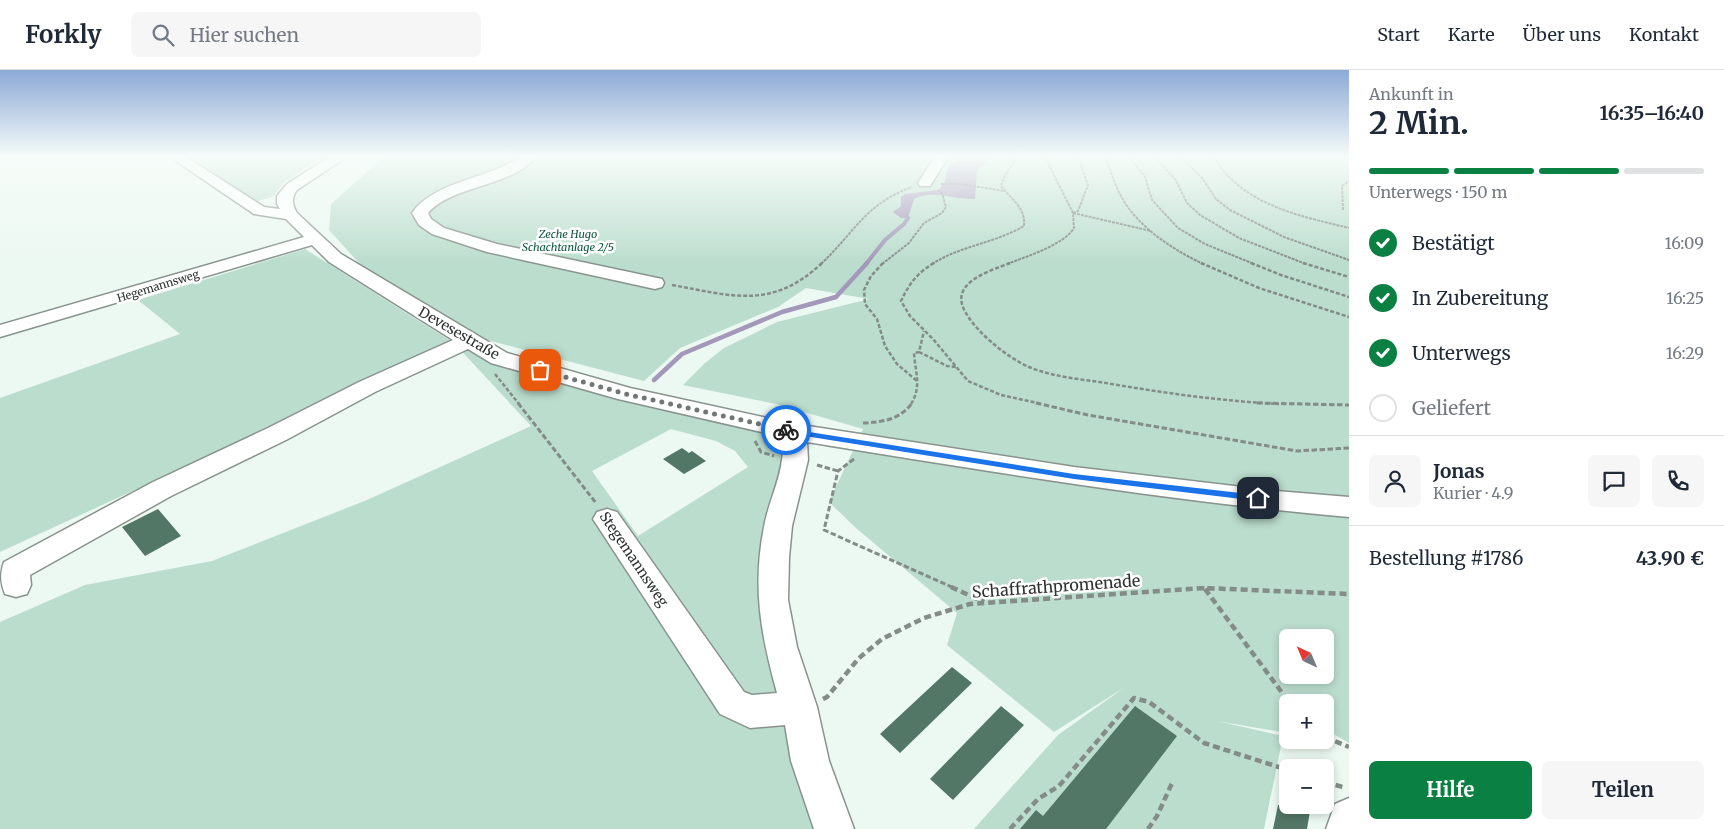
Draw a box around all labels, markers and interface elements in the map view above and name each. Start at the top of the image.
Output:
search box [131,12,481,57]
text: Forkly [25,19,101,50]
icon: search [149,21,177,49]
text: Hier suchen [189,23,299,47]
text: Start [1377,23,1420,46]
text: Karte [1448,23,1495,46]
text: Über uns [1523,23,1601,46]
text: Kontakt [1629,23,1699,46]
text: Ankunft in [1369,84,1454,104]
text: 16:35–16:40 [1600,101,1704,125]
text: 2 Min. [1369,103,1469,143]
text: Unterwegs · 150 m [1369,182,1507,202]
park label: Zeche Hugo Schachtanlage 2/5 [522,227,614,254]
icon: check [1369,229,1397,257]
text: Bestätigt [1412,231,1495,255]
text: 16:09 [1665,233,1704,253]
street label: Hegemannsweg [115,267,201,305]
icon: check [1369,284,1397,312]
text: In Zubereitung [1412,286,1548,310]
text: 16:25 [1666,288,1704,308]
street label: Devesestraße [415,303,503,363]
icon: check [1369,339,1397,367]
text: Unterwegs [1412,341,1511,365]
text: 16:29 [1666,343,1704,363]
pin [519,349,561,391]
icon: bag [526,356,554,384]
text: Geliefert [1412,396,1491,420]
courier [761,405,811,455]
icon: bike [772,416,800,444]
button: person [1369,455,1421,507]
button: chat [1588,455,1640,507]
button: phone [1652,455,1704,507]
text: Jonas [1433,459,1485,483]
pin [1237,477,1279,519]
text: Kurier · 4.9 [1433,483,1513,503]
icon: home [1244,484,1272,512]
street label: Stegemannsweg [596,508,673,610]
text: Bestellung #1786 [1369,546,1523,570]
text: 43.90 € [1636,546,1704,570]
street label: Schaffrathpromenade [971,570,1141,602]
north arrow [1279,629,1334,684]
map controls [1279,629,1334,814]
button: + [1279,694,1334,749]
button: − [1279,759,1334,814]
button: Hilfe [1369,761,1532,819]
button: Teilen [1542,761,1704,819]

